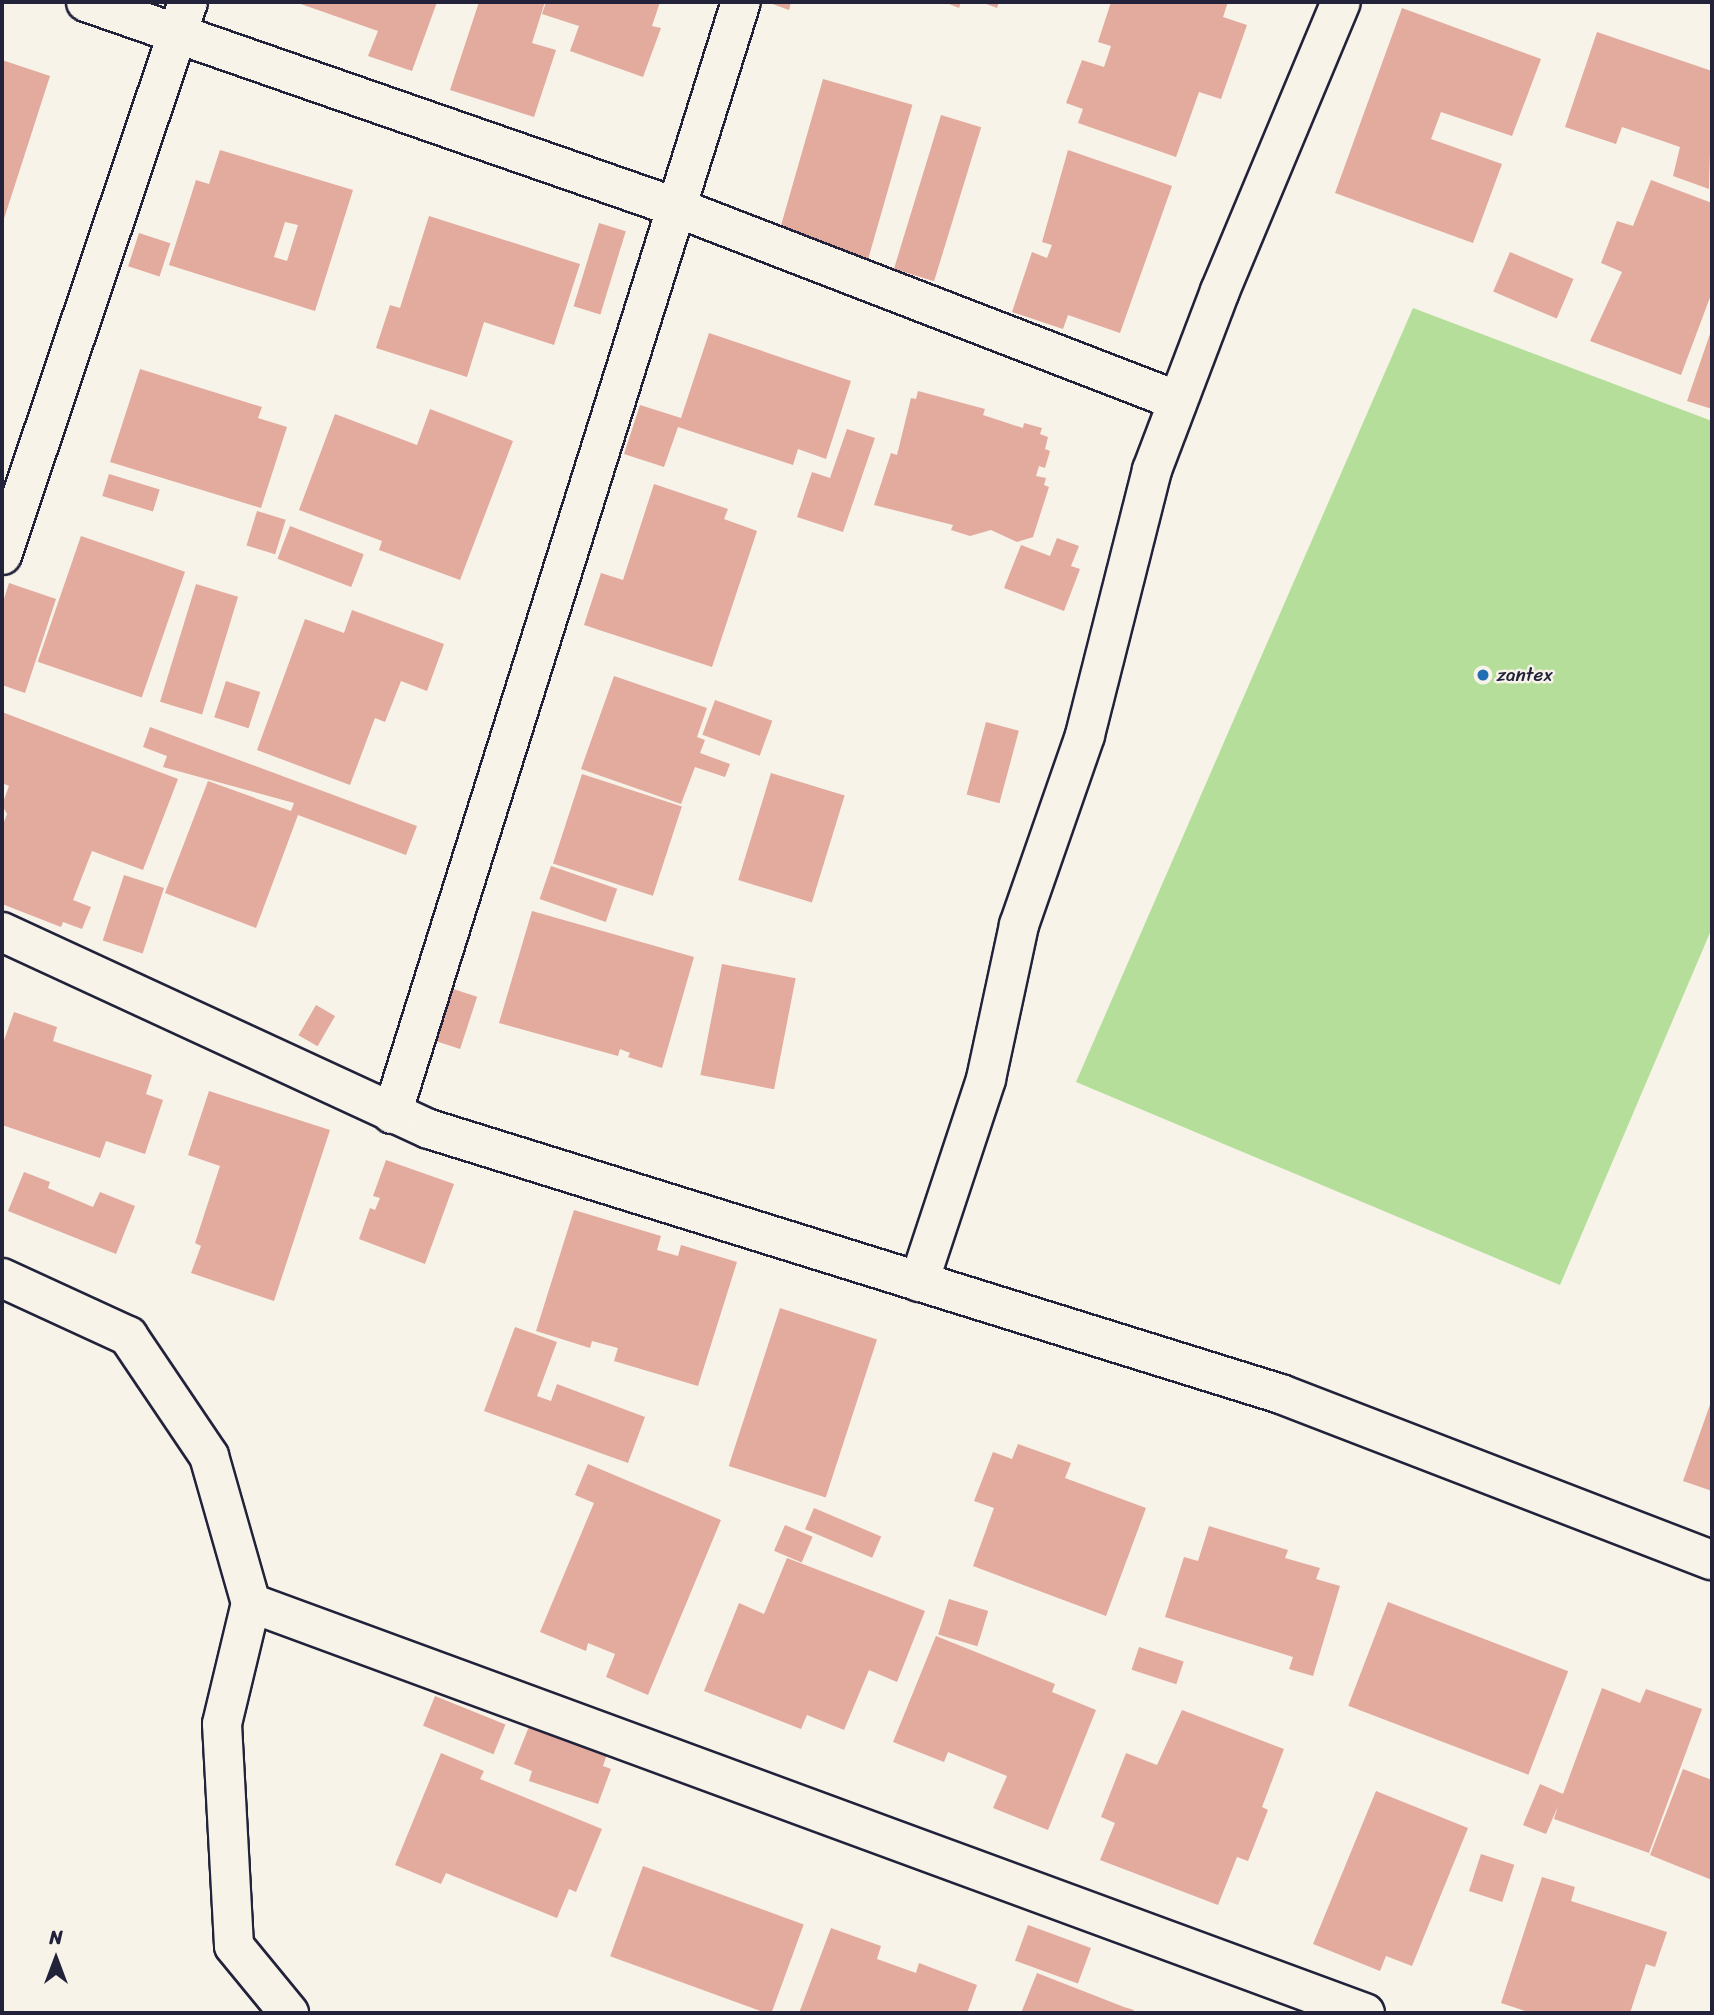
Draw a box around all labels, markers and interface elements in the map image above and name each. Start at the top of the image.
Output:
place label: zantex [1497,664,1553,686]
marker: zantex [1475,667,1491,683]
text: N [49,1921,63,1954]
north arrow [21,1924,91,1994]

